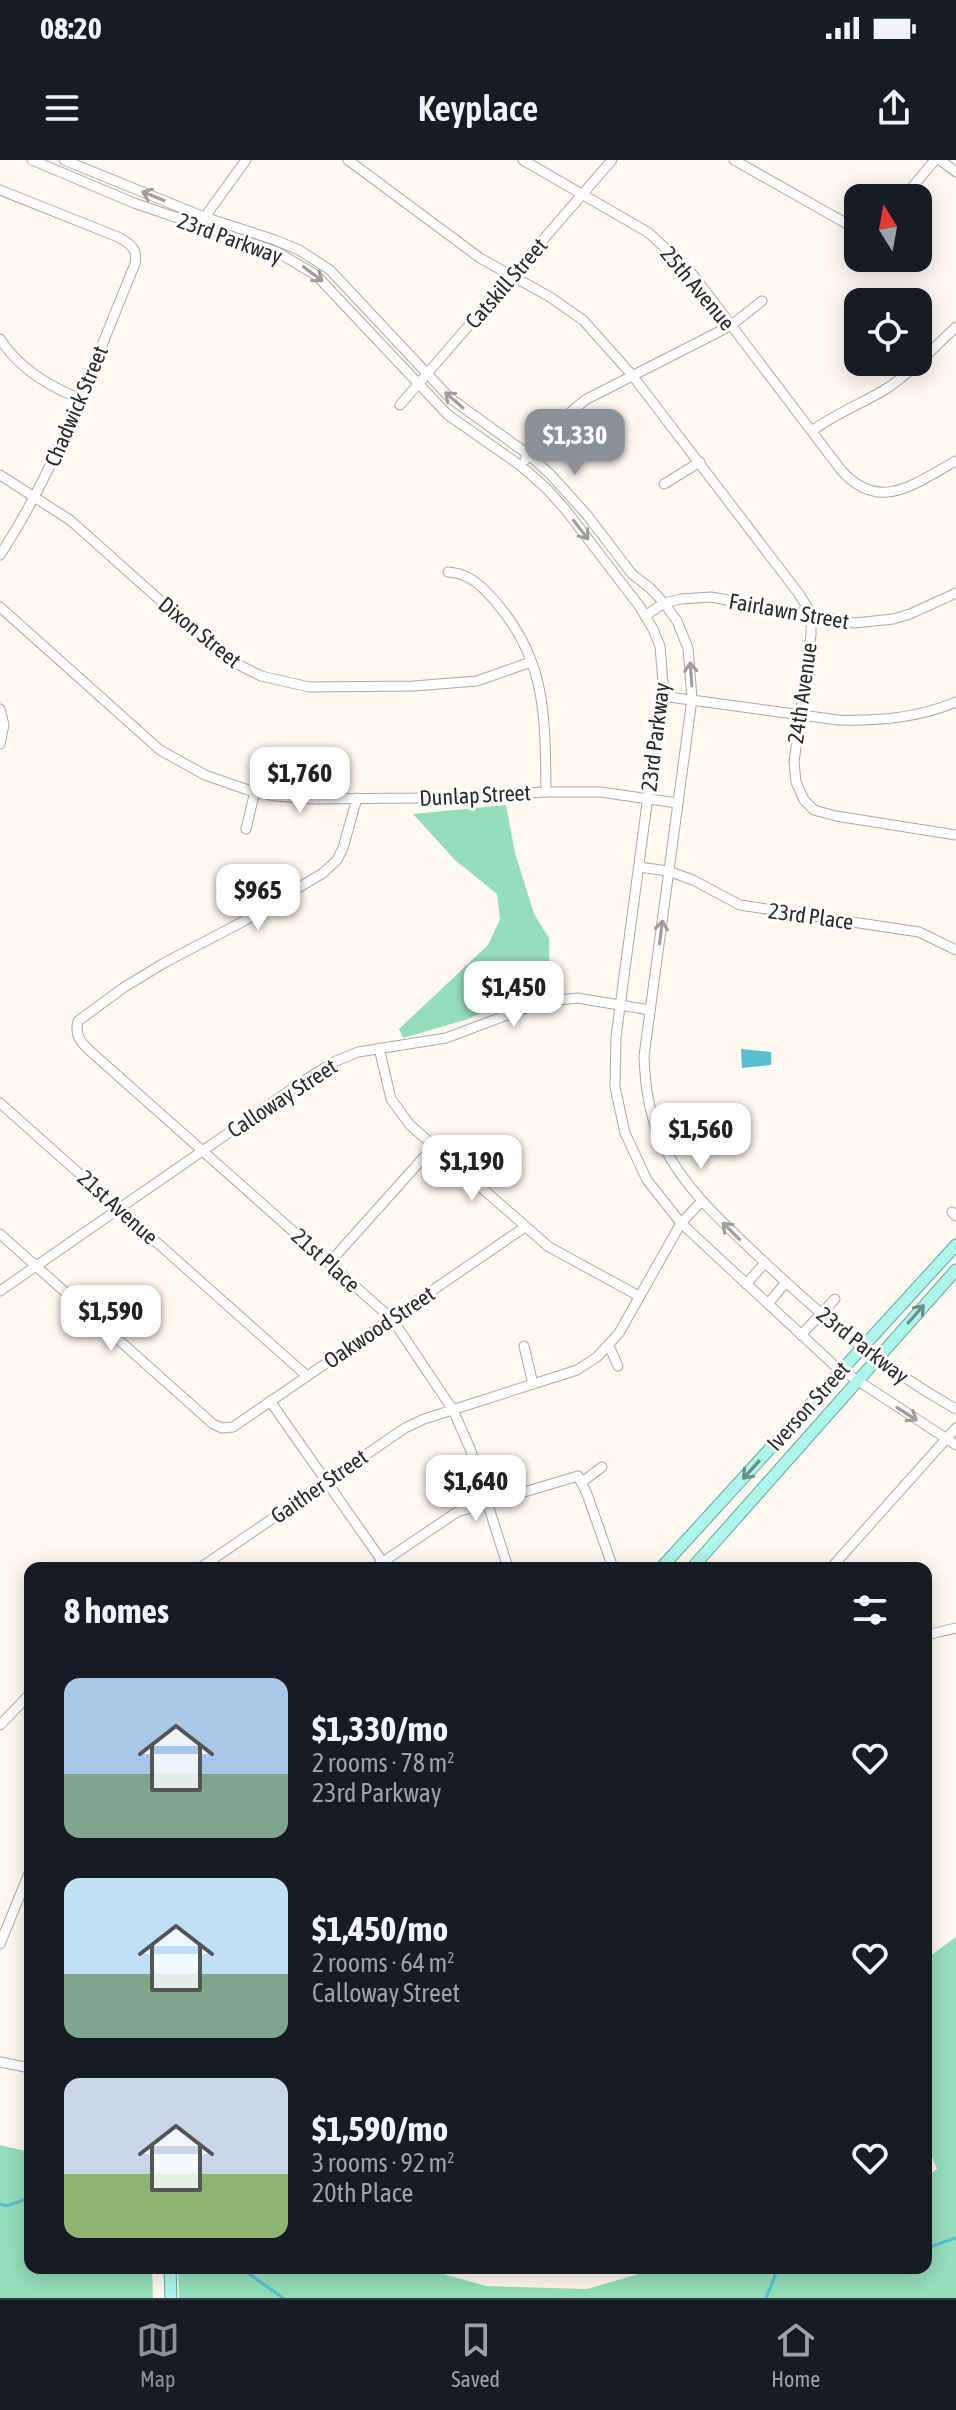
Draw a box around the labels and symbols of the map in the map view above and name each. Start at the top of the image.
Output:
north arrow [844,184,932,272]
one-way arrow [141,188,166,203]
street label: 23rd Parkway [174,207,286,269]
street label: Catskill Street [460,232,552,334]
street label: 25th Avenue [655,241,741,335]
one-way arrow [302,266,323,283]
street label: Chadwick Street [39,342,113,470]
one-way arrow [444,391,465,409]
pin: $1,330 [510,409,640,477]
one-way arrow [572,519,589,540]
street label: Fairlawn Street [727,588,851,634]
street label: Dixon Street [154,591,246,673]
street label: 24th Avenue [782,641,822,745]
one-way arrow [683,661,698,688]
street label: 23rd Parkway [635,681,675,793]
pin: $1,760 [235,747,365,815]
street label: Dunlap Street [419,779,531,811]
pin: $965 [211,864,305,932]
street label: 23rd Place [767,897,855,935]
one-way arrow [654,920,669,945]
pin: $1,450 [449,961,579,1029]
street label: Calloway Street [222,1053,342,1143]
pin: $1,560 [636,1103,766,1171]
pin: $1,190 [407,1135,537,1203]
street label: 21st Avenue [73,1164,163,1250]
one-way arrow [721,1221,741,1240]
street label: 21st Place [287,1223,365,1297]
street label: Oakwood Street [319,1280,439,1374]
pin: $1,590 [46,1285,176,1353]
street label: 23rd Parkway [812,1301,914,1389]
one-way arrow [907,1304,925,1325]
street label: Iverson Street [761,1356,855,1456]
one-way arrow [895,1405,917,1422]
street label: Gaither Street [266,1443,372,1529]
pin: $1,640 [411,1455,541,1523]
one-way arrow [742,1459,760,1479]

